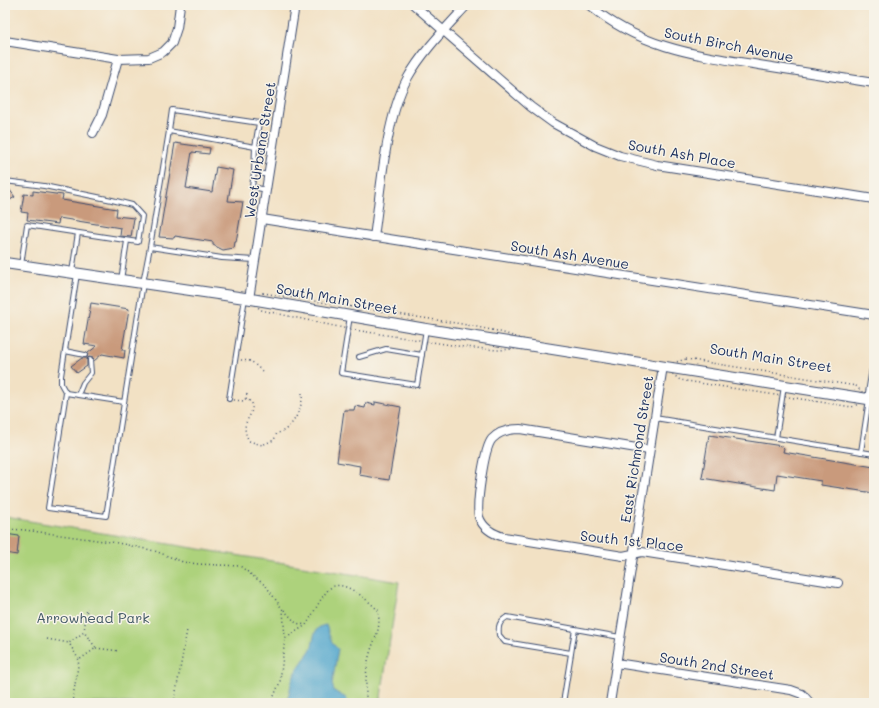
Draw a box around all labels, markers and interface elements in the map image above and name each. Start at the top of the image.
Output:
street label: South Birch Avenue [663,23,795,66]
street label: West Urbana Street [239,80,280,220]
street label: South Ash Place [627,135,737,172]
street label: South Ash Avenue [509,236,631,273]
street label: South Main Street [275,278,399,319]
street label: South Main Street [709,338,833,377]
street label: East Richmond Street [615,374,658,524]
street label: South 1st Place [579,526,685,555]
park label: Arrowhead Park [36,608,150,627]
street label: South 2nd Street [658,647,776,684]

